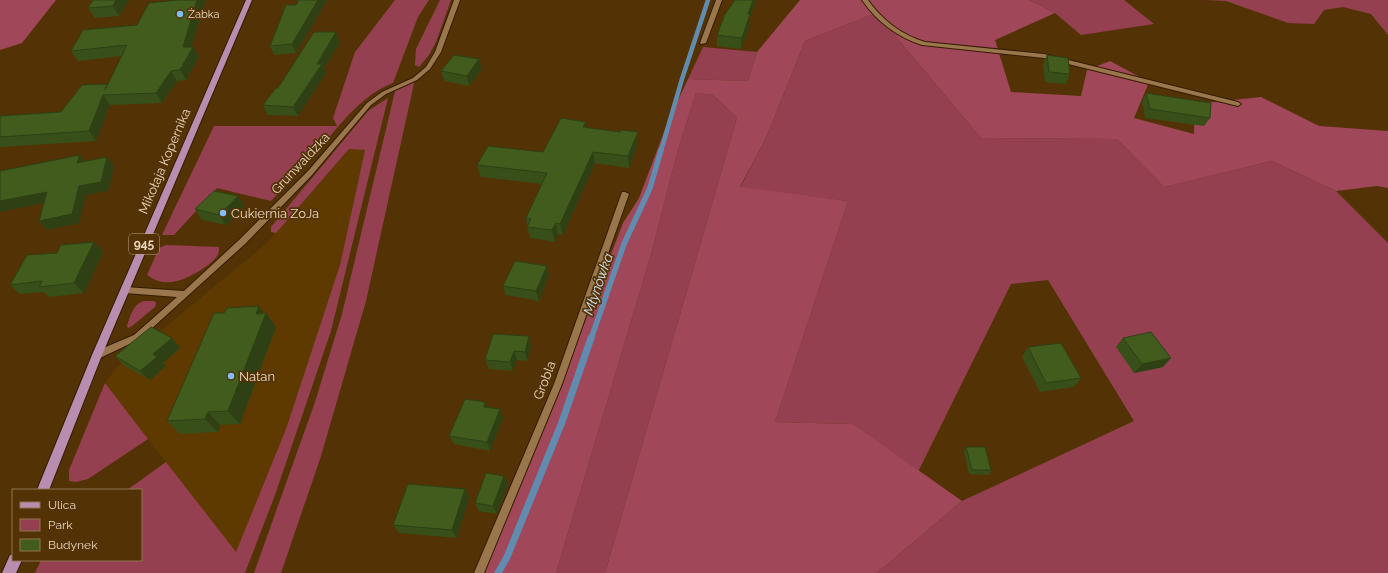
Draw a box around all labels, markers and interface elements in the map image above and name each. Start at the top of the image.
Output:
place label: Żabka [188,8,220,21]
marker: Żabka [175,9,185,19]
street label: Mikołaja Kopernika [135,106,193,216]
street label: Grunwaldzka [268,130,333,197]
place label: Cukiernia ZoJa [231,206,319,221]
marker: Cukiernia ZoJa [218,208,228,218]
road number: 945 [129,234,159,254]
water label: Młynówka [580,251,616,317]
street label: Grobla [530,359,559,402]
place label: Natan [239,369,275,384]
marker: Natan [226,371,236,381]
legend [12,489,142,561]
text: Ulica [48,498,76,512]
text: Park [48,518,73,532]
text: Budynek [48,538,98,552]

